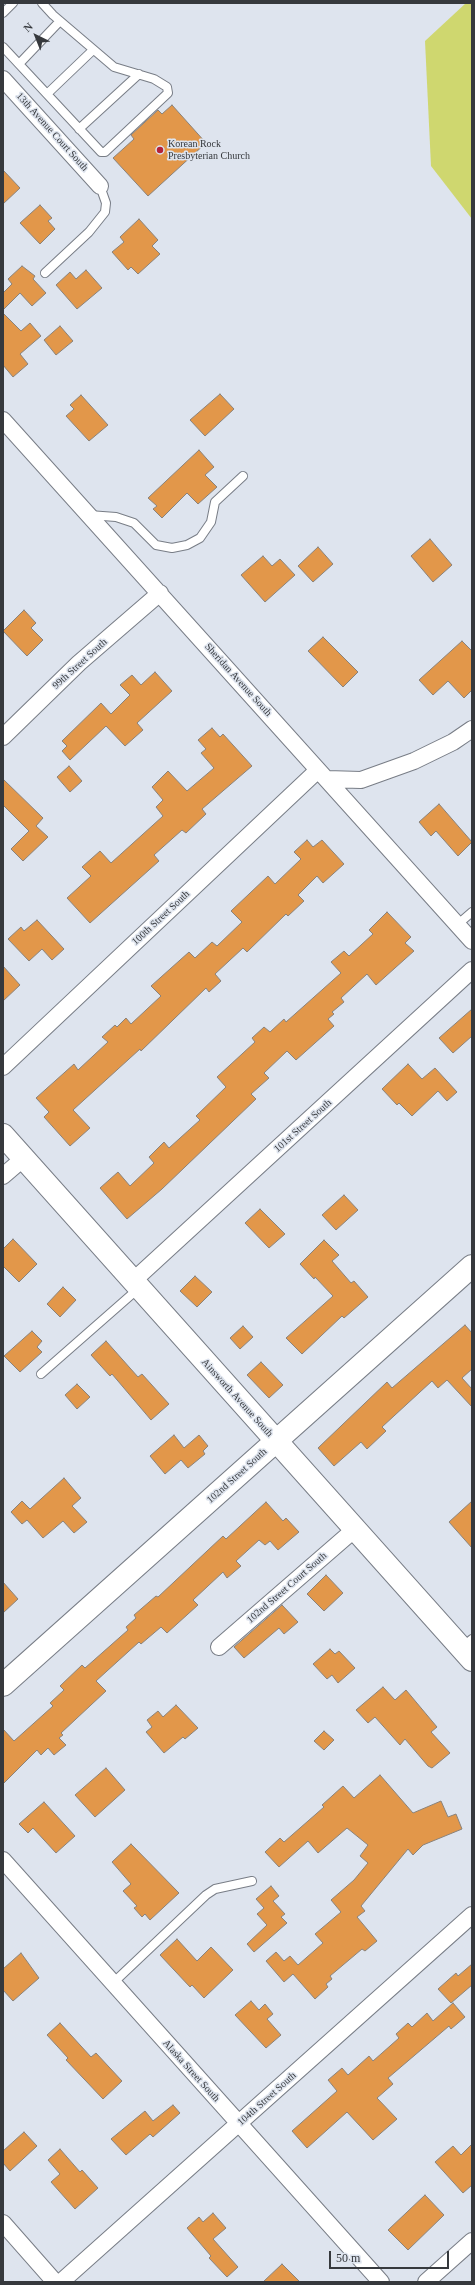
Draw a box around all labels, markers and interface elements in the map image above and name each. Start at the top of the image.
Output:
north arrow [16,16,56,56]
text: N [21,20,35,34]
street label: 13th Avenue Court South [13,90,91,174]
place label: Korean Rock Presbyterian Church [168,138,250,162]
marker: Korean Rock Presbyterian Church [155,145,165,155]
street label: 99th Street South [50,636,110,692]
street label: Sheridan Avenue South [202,641,274,719]
street label: 100th Street South [130,888,192,948]
street label: 101st Street South [272,1097,334,1155]
street label: Ainsworth Avenue South [199,1356,275,1440]
street label: 102nd Street South [204,1446,270,1506]
street label: 102nd Street Court South [245,1550,329,1626]
street label: Alaska Street South [160,2037,222,2105]
street label: 104th Street South [235,2070,299,2128]
scale bar [331,2243,451,2269]
text: 50 m [336,2251,360,2265]

